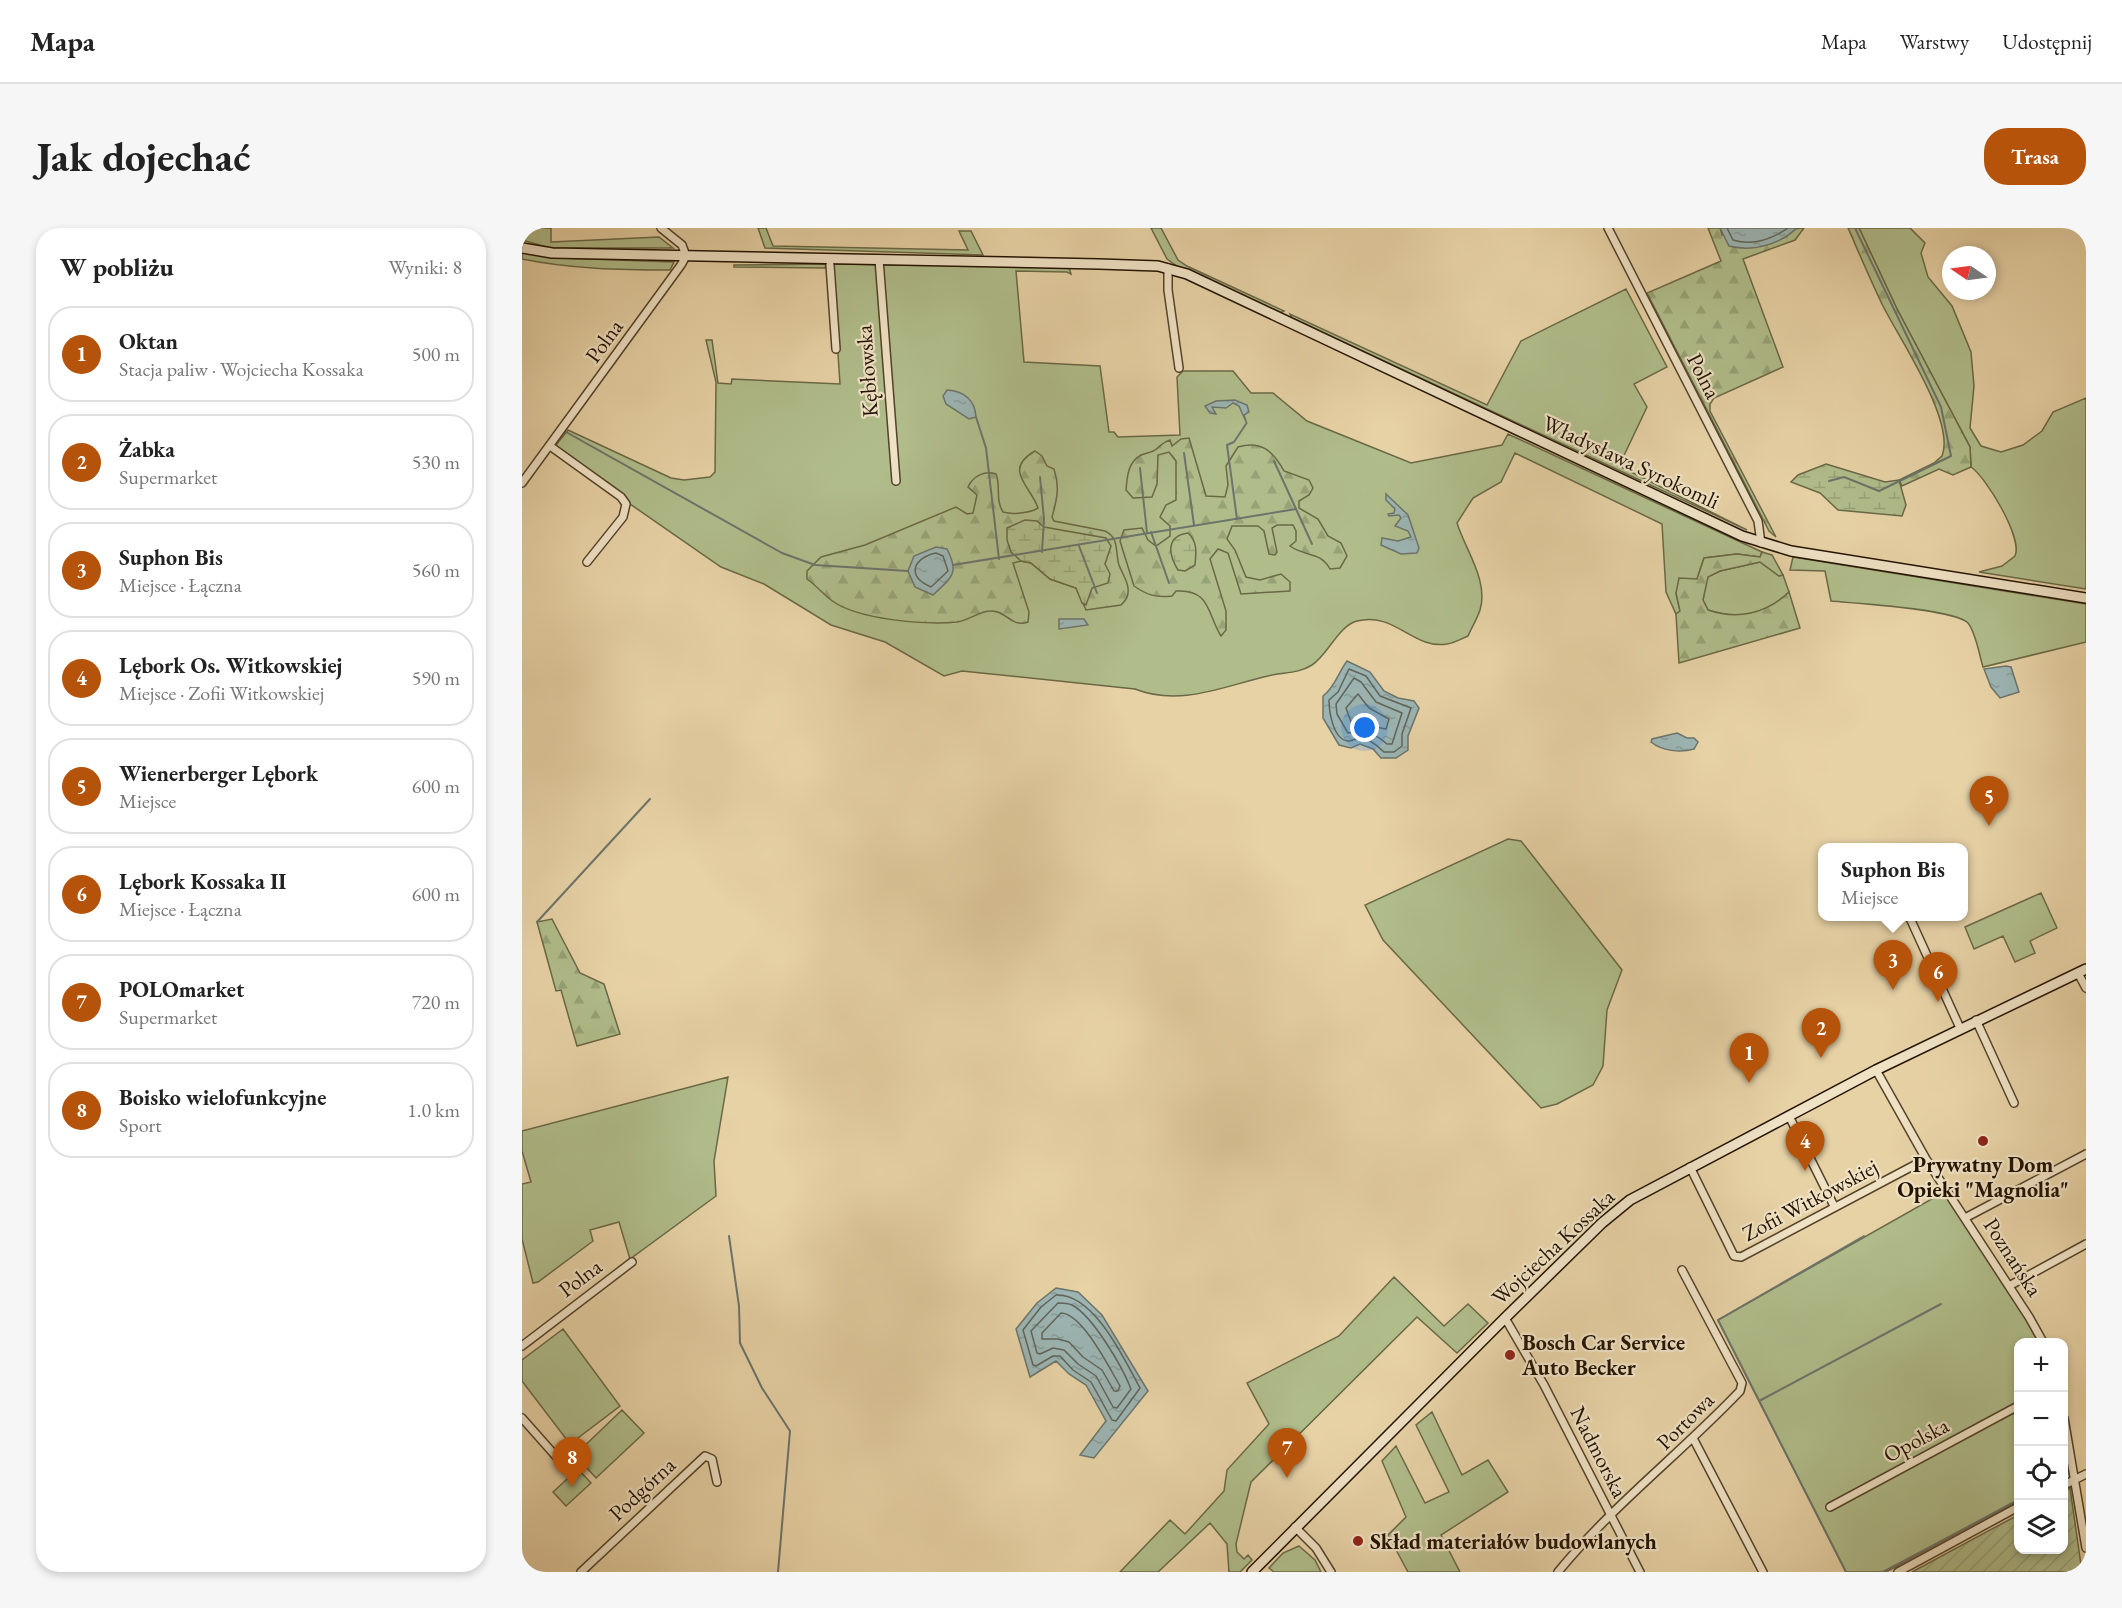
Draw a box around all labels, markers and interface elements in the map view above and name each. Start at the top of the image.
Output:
text: Mapa [30,23,95,59]
text: Mapa [1821,28,1867,55]
text: Warstwy [1900,28,1969,55]
text: Udostępnij [2002,28,2092,55]
button: Trasa [1984,128,2086,185]
text: Jak dojechać [36,129,250,184]
north arrow [1942,246,1996,300]
text: W pobliżu [60,250,174,284]
text: Wyniki: 8 [389,254,462,280]
street label: Polna [578,313,630,369]
street label: Kębłowska [849,324,885,418]
text: Oktan [119,327,178,356]
text: 1 [76,341,87,367]
text: 500 m [412,341,460,367]
street label: Polna [1680,348,1728,404]
text: Stacja paliw · Wojciecha Kossaka [119,356,364,382]
street label: Władysława Syrokomli [1538,408,1724,516]
text: Żabka [119,435,175,464]
text: 2 [76,449,87,475]
text: 530 m [412,449,460,475]
text: Supermarket [119,464,217,490]
text: Suphon Bis [119,543,223,572]
text: 3 [76,557,87,583]
text: 560 m [412,557,460,583]
text: Miejsce · Łączna [119,572,242,598]
text: Lębork Os. Witkowskiej [119,651,342,680]
text: 4 [76,665,87,691]
text: 590 m [412,665,460,691]
text: Miejsce · Zofii Witkowskiej [119,680,324,706]
your location [1350,713,1379,742]
text: Wienerberger Lębork [119,759,318,788]
text: 5 [76,773,87,799]
text: 600 m [412,773,460,799]
pin: 5 [1970,776,2008,826]
text: Miejsce [119,788,176,814]
popup [1818,843,1968,921]
text: Suphon Bis [1841,855,1945,884]
text: Lębork Kossaka II [119,867,286,896]
text: 6 [76,881,87,907]
text: 600 m [412,881,460,907]
text: Miejsce [1841,884,1898,910]
text: Miejsce · Łączna [119,896,242,922]
pin: 3 [1874,940,1912,990]
pin: 6 [1918,952,1958,1002]
text: POLOmarket [119,975,244,1004]
text: 7 [76,989,87,1015]
text: 720 m [412,989,460,1015]
text: Supermarket [119,1004,217,1030]
pin: 2 [1802,1008,1840,1058]
pin: 1 [1730,1034,1768,1083]
text: Boisko wielofunkcyjne [119,1083,326,1112]
text: 8 [76,1097,87,1123]
text: 1.0 km [407,1097,460,1123]
text: Sport [119,1112,162,1138]
pin: 4 [1786,1122,1824,1171]
marker: Prywatny Dom Opieki "Magnolia" [1976,1134,1990,1148]
place label: Prywatny Dom Opieki "Magnolia" [1897,1150,2069,1204]
street label: Zofii Witkowskiej [1737,1152,1883,1248]
street label: Wojciecha Kossaka [1485,1182,1621,1311]
street label: Poznańska [1977,1212,2049,1302]
street label: Polna [552,1252,608,1304]
place label: Bosch Car Service Auto Becker [1521,1328,1685,1382]
map controls [2014,1338,2068,1554]
button: + [2014,1338,2068,1392]
marker: Bosch Car Service Auto Becker [1503,1348,1517,1362]
street label: Portowa [1650,1386,1720,1456]
button: − [2014,1392,2068,1446]
street label: Nadmorska [1564,1401,1634,1503]
street label: Opolska [1878,1411,1954,1469]
pin: 7 [1268,1428,1306,1478]
pin: 8 [553,1438,592,1487]
button: locate [2014,1446,2068,1500]
street label: Podgórna [602,1451,682,1527]
button: layers [2014,1500,2068,1554]
place label: Skład materiałów budowlanych [1370,1527,1657,1556]
marker: Skład materiałów budowlanych [1351,1534,1365,1548]

